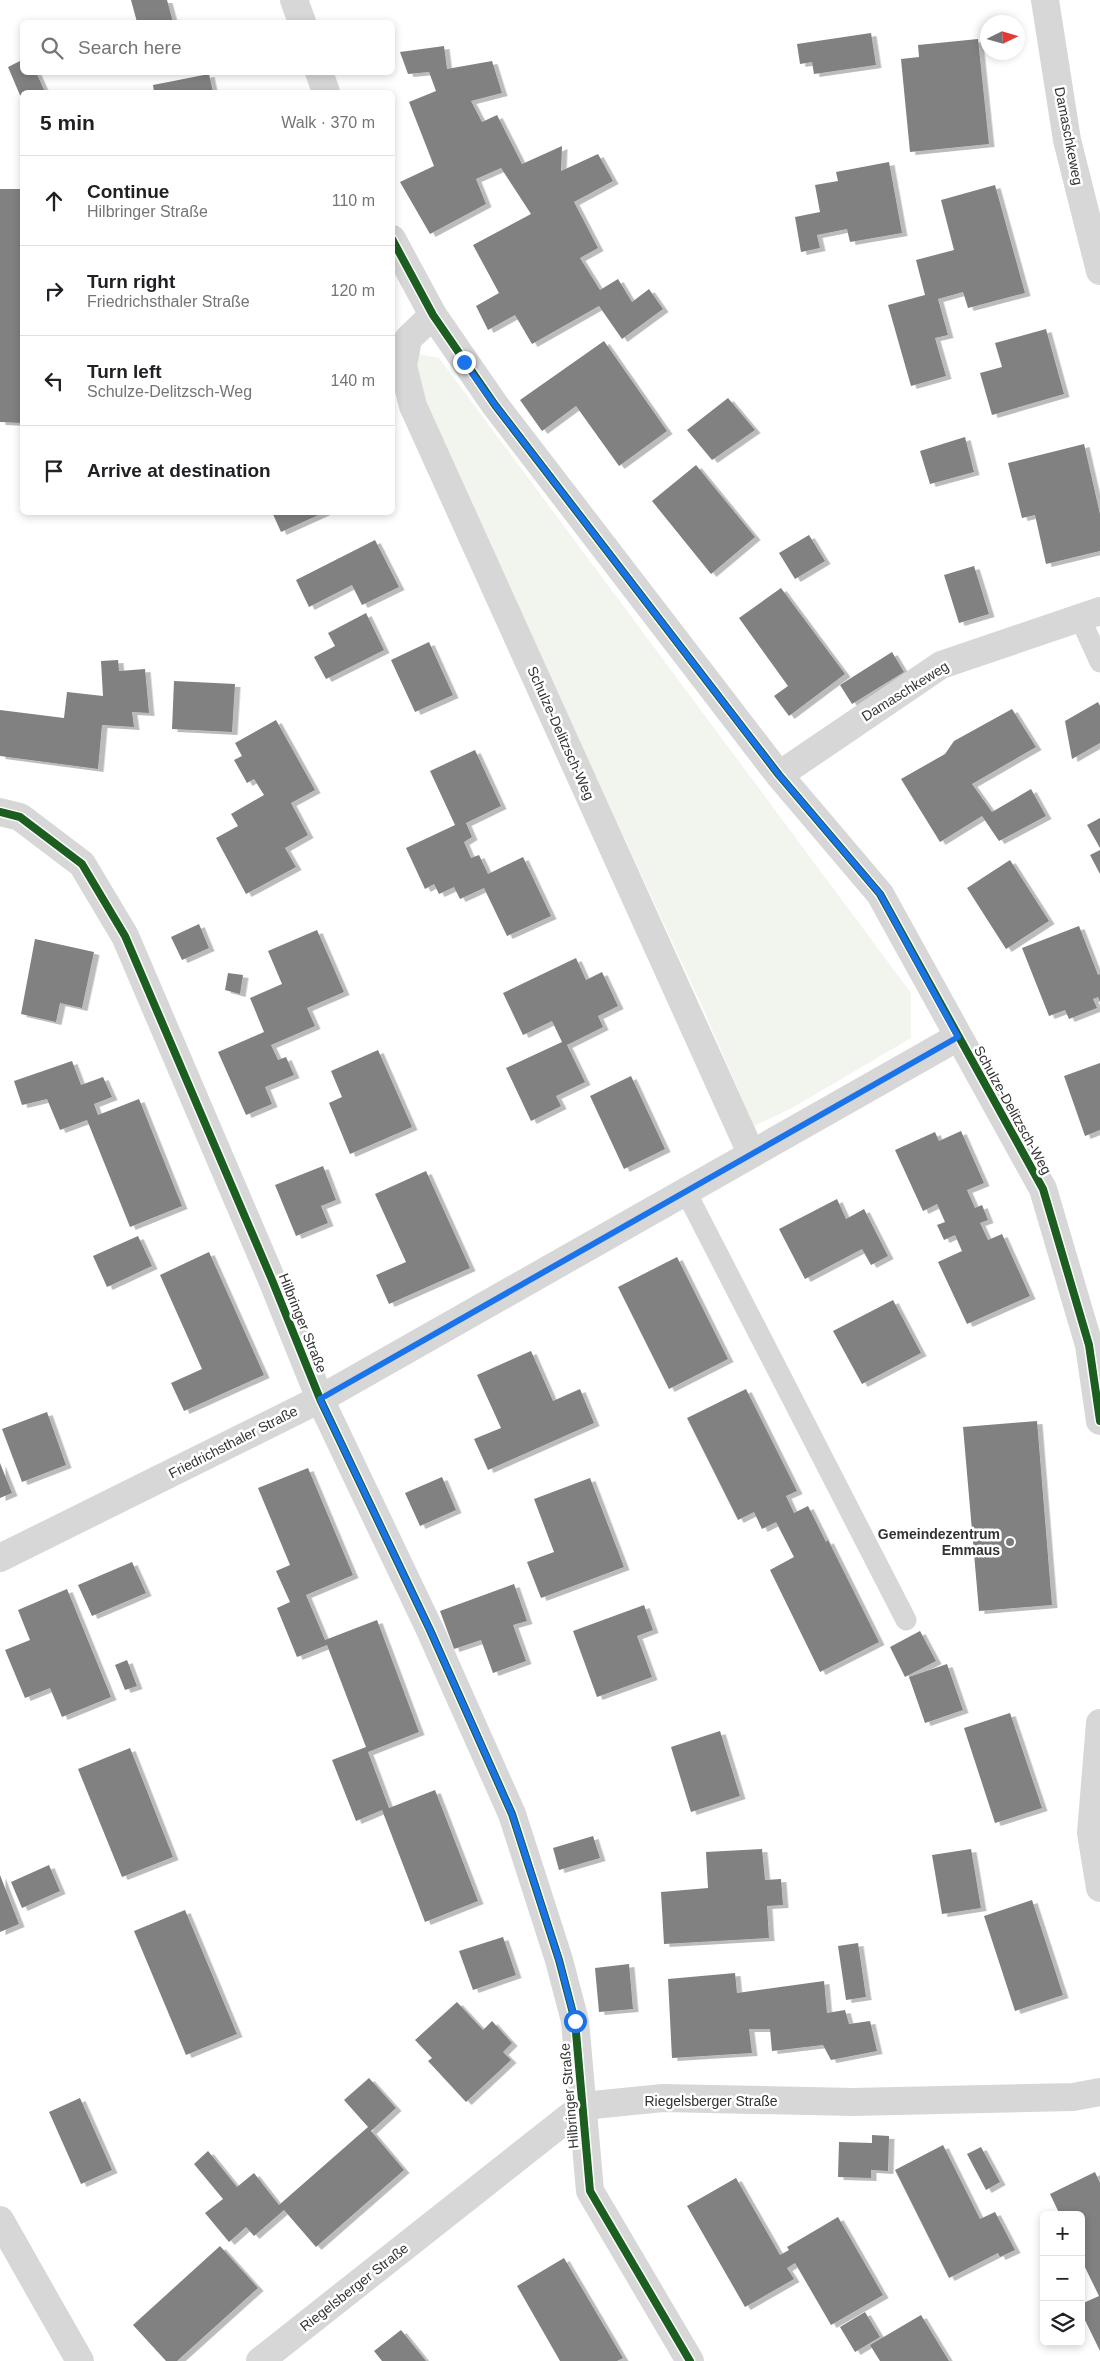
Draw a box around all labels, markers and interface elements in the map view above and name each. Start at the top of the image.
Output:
north arrow [980,15,1025,60]
search box [20,20,395,75]
icon: search [38,34,66,62]
text: Search here [78,37,182,58]
street label: Damaschkeweg [1052,86,1086,186]
text: 5 min [40,111,95,134]
text: Walk · 370 m [281,114,375,131]
text: Continue [87,181,169,202]
icon: ahead [40,187,68,215]
text: 110 m [332,192,375,209]
text: Hilbringer Straße [87,203,208,220]
text: Turn right [87,271,175,292]
icon: right [40,277,68,305]
text: 120 m [331,282,375,299]
text: Friedrichsthaler Straße [87,293,250,310]
route end [453,351,476,374]
text: Turn left [87,361,162,382]
icon: left [40,367,68,395]
text: 140 m [331,372,375,389]
text: Schulze-Delitzsch-Weg [87,383,252,400]
icon: arrive [40,457,68,485]
text: Arrive at destination [87,460,271,481]
street label: Damaschkeweg [859,658,951,724]
street label: Schulze-Delitzsch-Weg [524,664,598,802]
street label: Schulze-Delitzsch-Weg [971,1043,1055,1177]
street label: Hilbringer Straße [276,1271,330,1375]
street label: Friedrichsthaler Straße [166,1402,300,1481]
place label: Gemeindezentrum Emmaus [878,1526,1000,1558]
marker: Gemeindezentrum Emmaus [1004,1536,1016,1548]
route start [564,2010,587,2033]
street label: Hilbringer Straße [556,2042,582,2149]
street label: Riegelsberger Straße [644,2093,778,2109]
map controls [1040,2211,1085,2346]
button: + [1040,2211,1085,2256]
street label: Riegelsberger Straße [297,2240,412,2334]
button: − [1040,2256,1085,2301]
button: layers [1040,2301,1085,2346]

